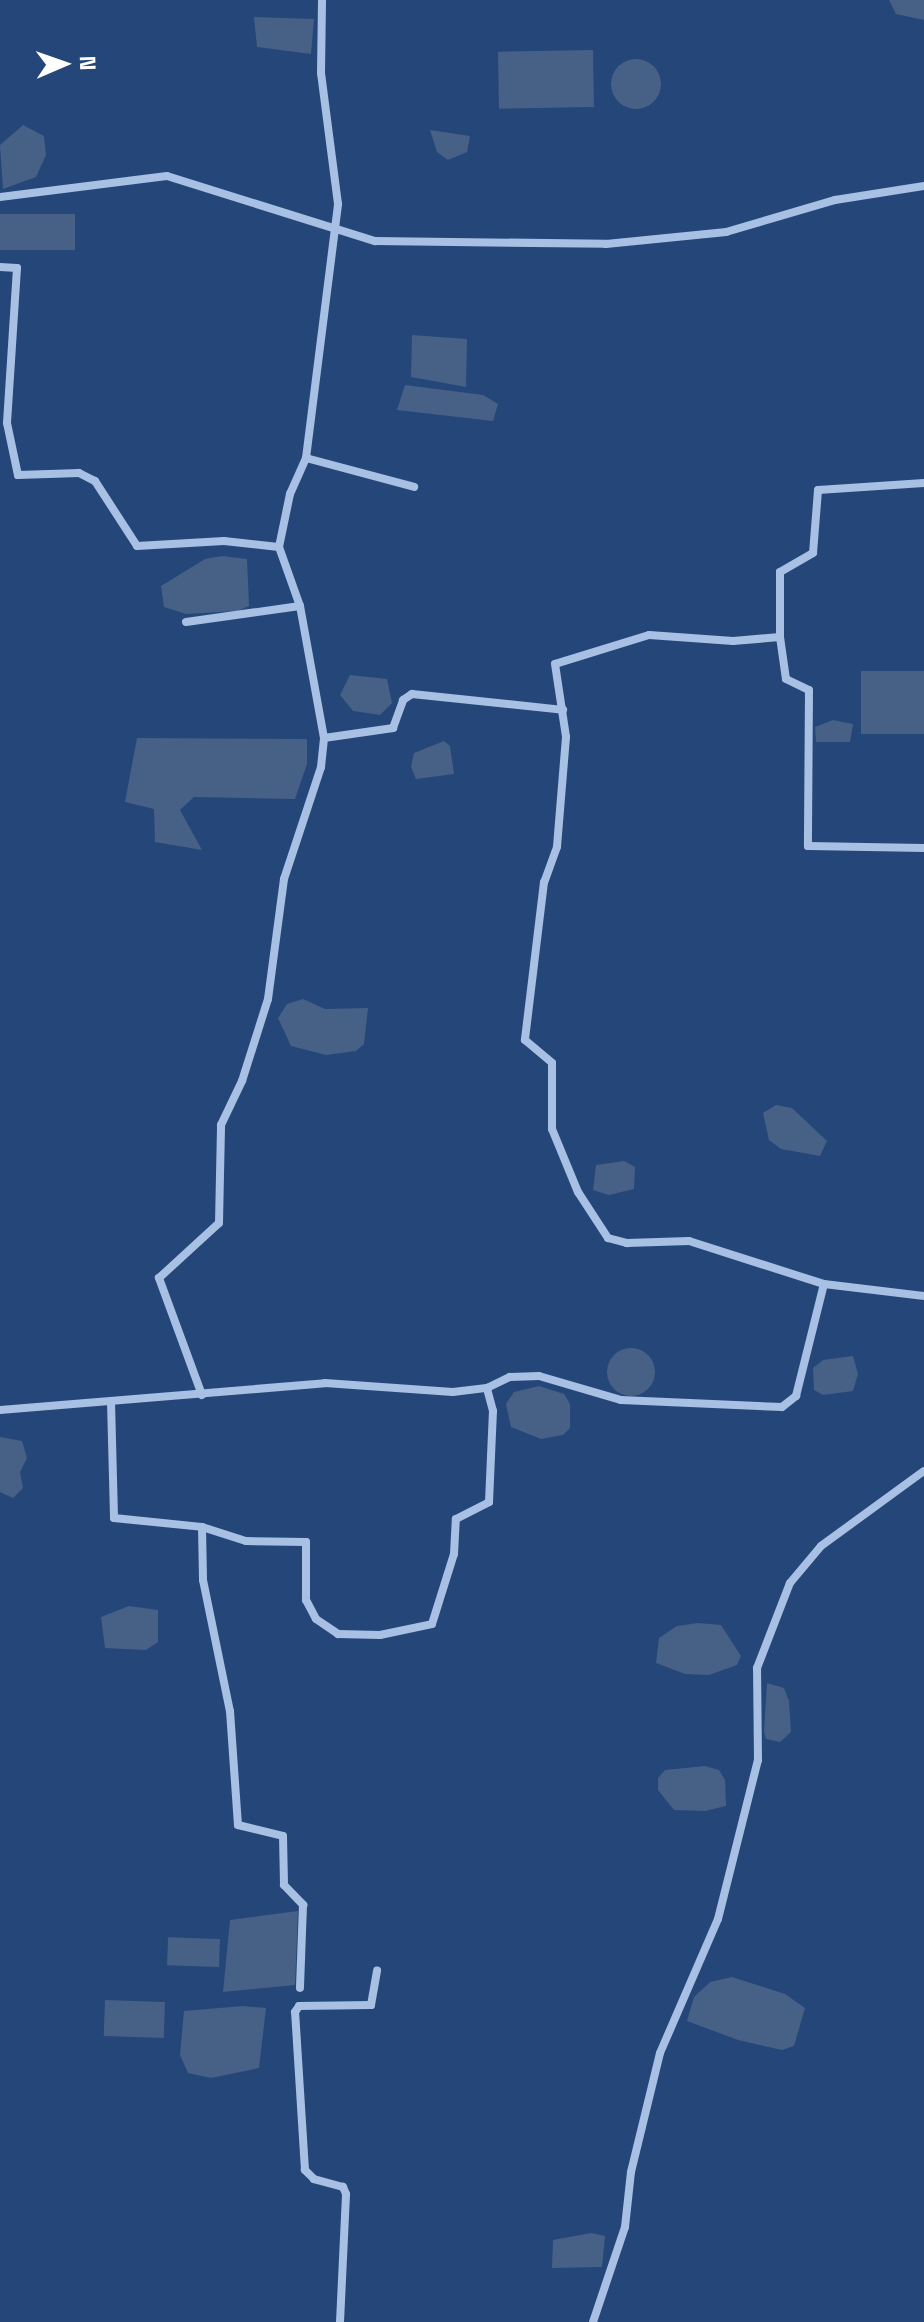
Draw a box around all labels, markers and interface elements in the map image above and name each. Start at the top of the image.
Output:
north arrow [24,24,104,104]
text: N [74,55,102,71]

